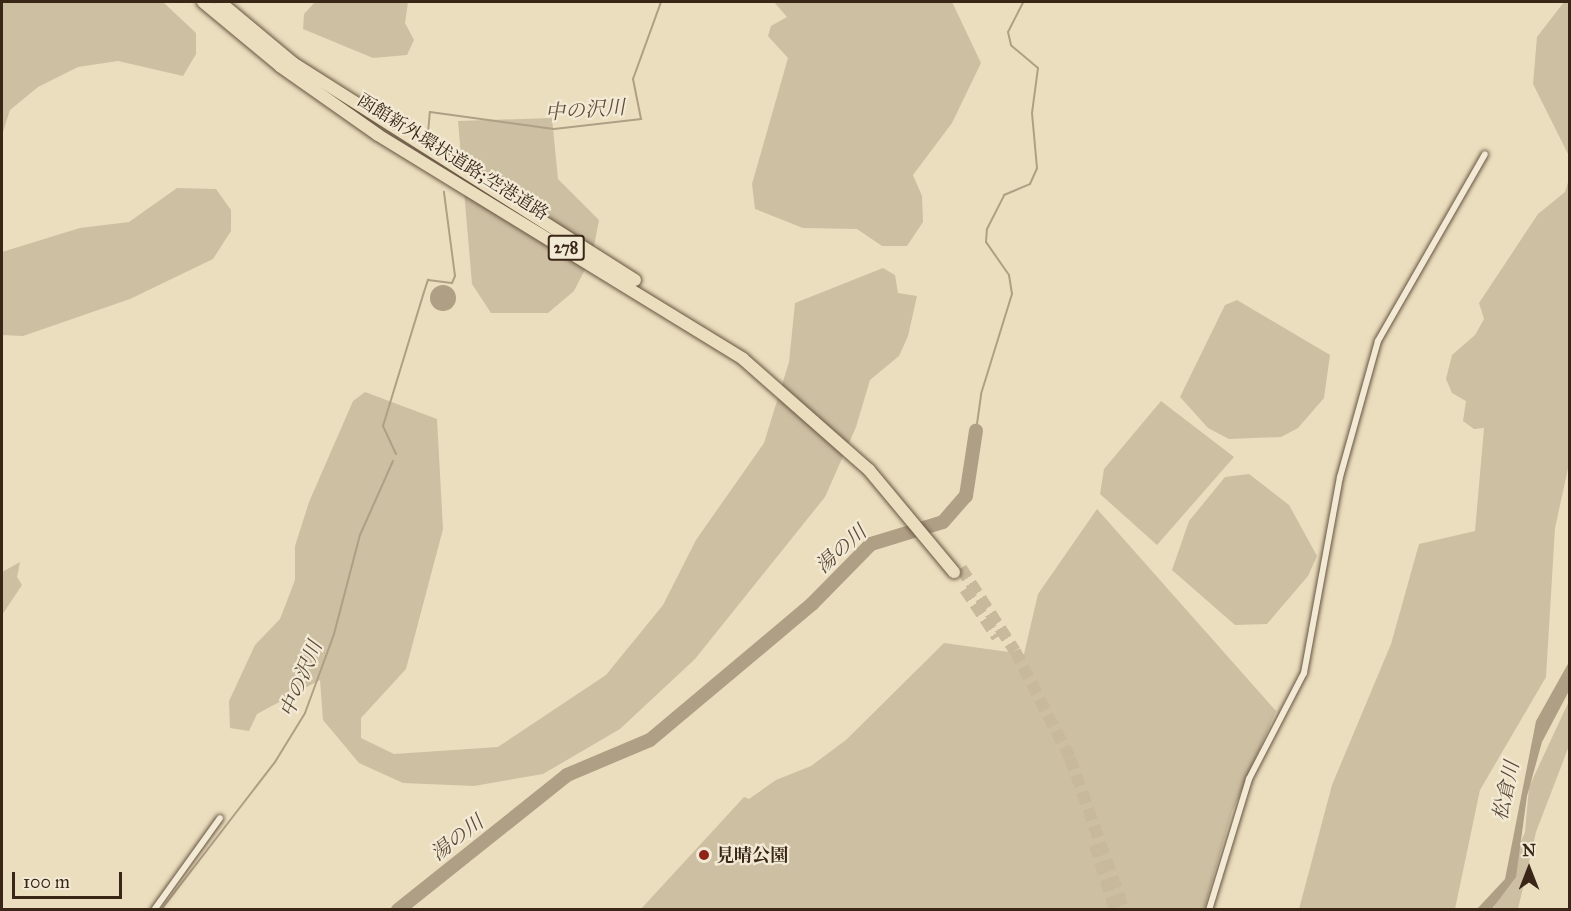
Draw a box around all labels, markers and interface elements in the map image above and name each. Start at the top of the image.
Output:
street label: 函館新外環状道路;空港道路 [354,89,552,225]
water label: 中の沢川 [544,95,626,125]
road number: 278 [546,235,586,261]
water label: 湯の川 [811,520,871,578]
water label: 中の沢川 [275,637,327,721]
water label: 松倉川 [1488,759,1524,823]
water label: 湯の川 [426,810,488,866]
north arrow [1499,839,1559,899]
text: N [1522,841,1536,860]
place label: 見晴公園 [716,844,788,866]
marker: 見晴公園 [697,848,711,862]
scale bar [15,860,124,898]
text: 100 m [23,871,70,893]

